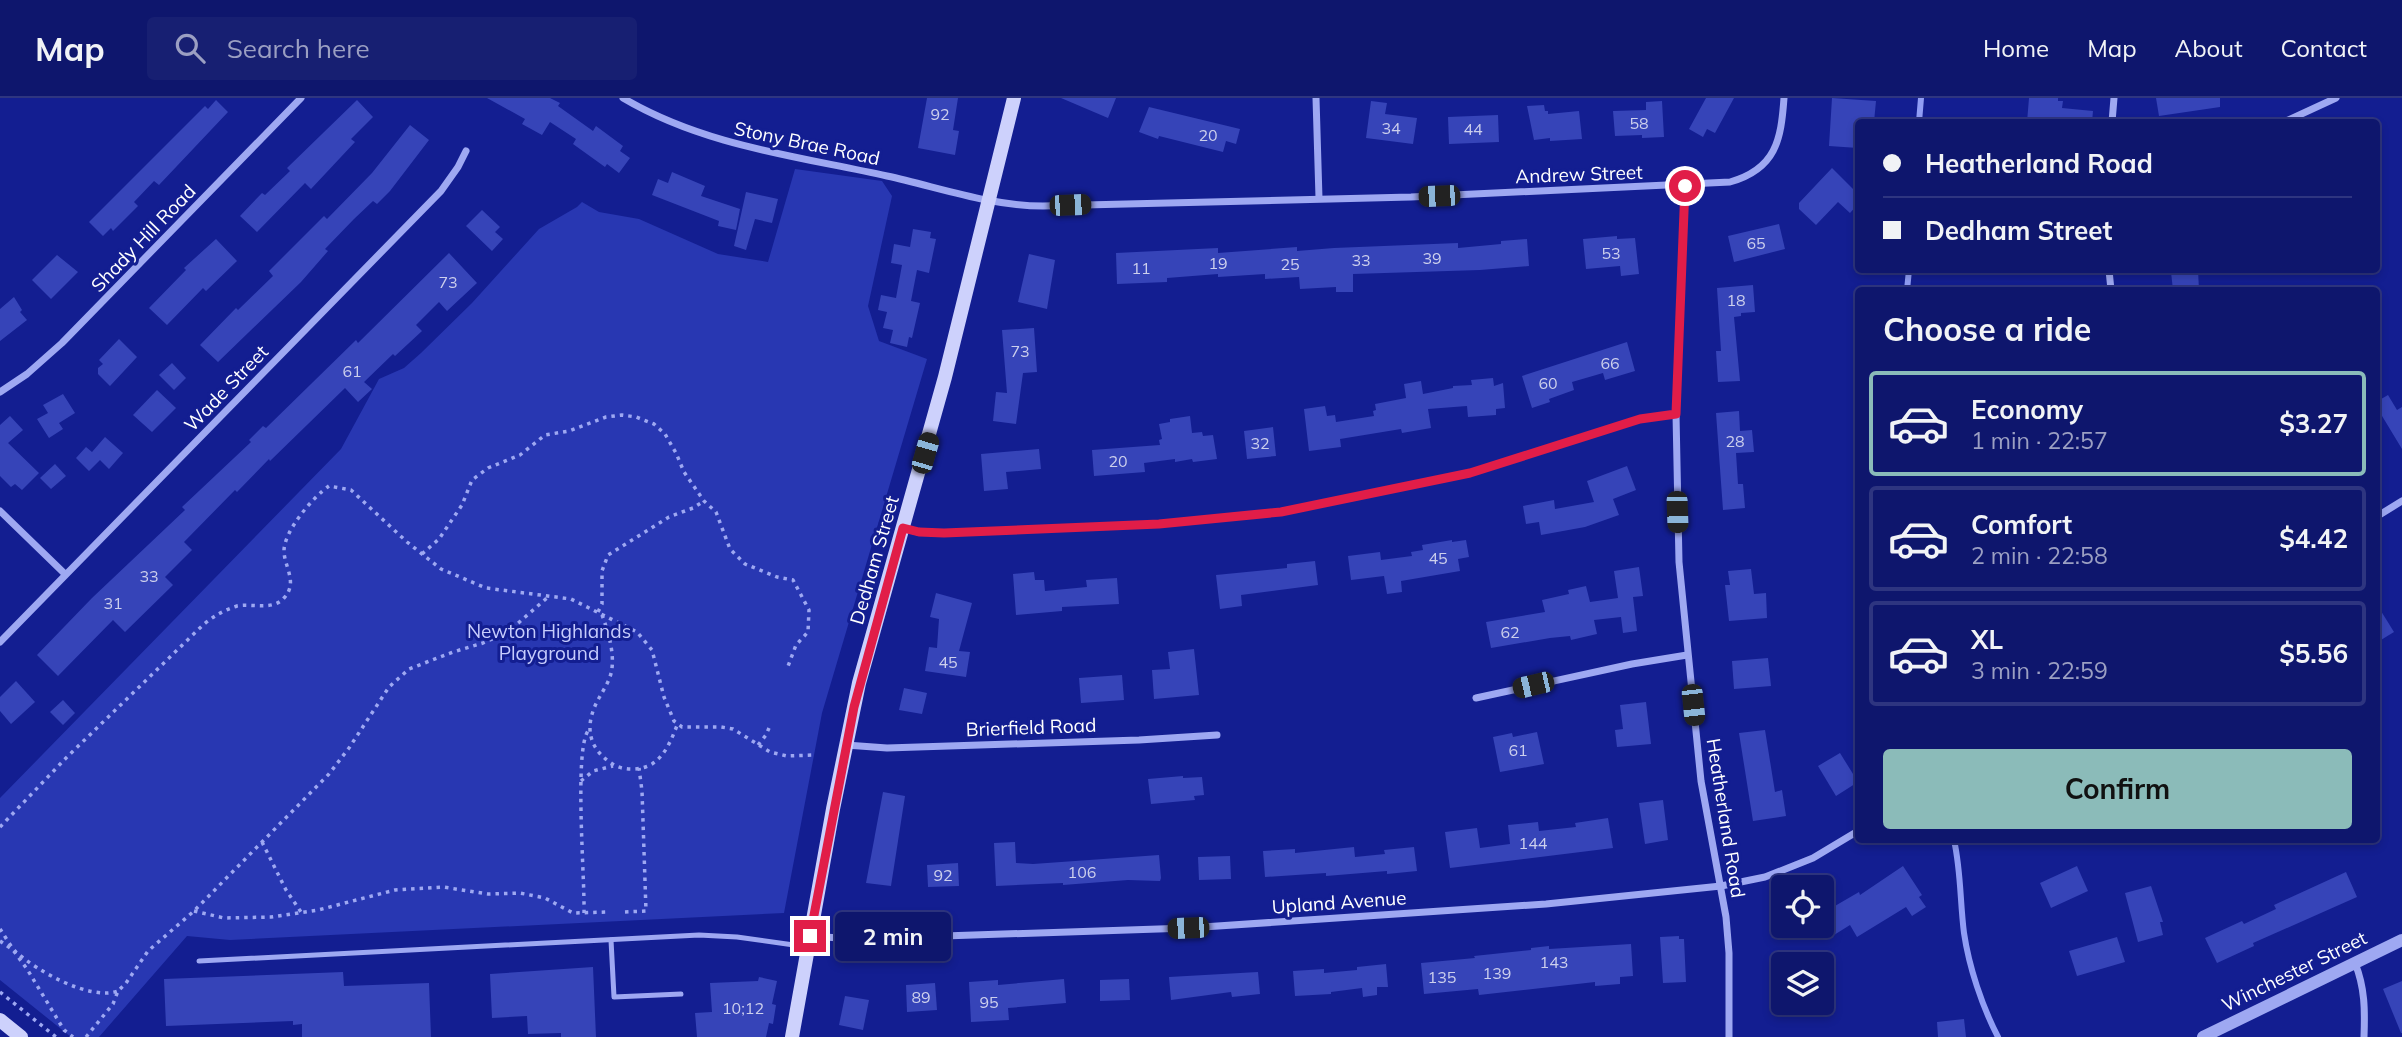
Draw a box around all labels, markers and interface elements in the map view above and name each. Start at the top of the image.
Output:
search box [147,17,637,80]
text: Map [35,28,105,69]
icon: search [171,29,209,67]
text: Search here [227,32,370,65]
text: Home [1983,33,2049,63]
text: Map [2087,33,2137,63]
text: About [2175,33,2243,63]
text: Contact [2281,33,2367,63]
house number: 92 [930,104,950,124]
house number: 58 [1629,113,1649,133]
street label: Stony Brae Road [732,116,882,170]
house number: 34 [1381,118,1401,138]
house number: 44 [1463,119,1483,139]
house number: 20 [1198,125,1218,145]
text: Heatherland Road [1925,147,2153,180]
street label: Andrew Street [1515,160,1643,188]
route start [1669,170,1701,202]
street label: Shady Hill Road [86,179,200,297]
car [1418,185,1461,207]
car [1049,194,1092,216]
text: Dedham Street [1925,214,2112,247]
house number: 65 [1746,233,1766,253]
house number: 53 [1601,243,1621,263]
house number: 39 [1422,248,1442,268]
house number: 33 [1351,250,1371,270]
house number: 19 [1208,253,1228,273]
house number: 25 [1280,254,1300,274]
house number: 11 [1131,258,1151,278]
house number: 73 [438,272,458,292]
house number: 18 [1726,290,1746,310]
text: Choose a ride [1883,309,2091,349]
street label: Wade Street [179,340,273,436]
house number: 73 [1010,341,1030,361]
house number: 66 [1600,353,1620,373]
house number: 61 [342,361,362,381]
house number: 60 [1538,373,1558,393]
icon: car [1887,392,1950,455]
text: Economy [1971,393,2083,426]
text: $3.27 [2279,407,2348,440]
text: 1 min · 22:57 [1971,426,2108,455]
car [910,430,941,476]
house number: 28 [1725,431,1745,451]
house number: 32 [1250,433,1270,453]
house number: 20 [1108,451,1128,471]
car [1666,491,1689,533]
street label: Dedham Street [844,493,904,627]
icon: car [1887,507,1950,570]
text: Comfort [1971,508,2072,541]
text: $4.42 [2279,522,2348,555]
text: 2 min · 22:58 [1971,541,2108,570]
house number: 45 [1428,548,1448,568]
house number: 33 [139,566,159,586]
house number: 31 [103,593,123,613]
park label: Newton Highlands Playground [467,619,631,665]
house number: 62 [1500,622,1520,642]
icon: car [1887,622,1950,685]
text: XL [1971,623,2003,656]
text: $5.56 [2279,637,2348,670]
house number: 45 [938,652,958,672]
text: 3 min · 22:59 [1971,656,2108,685]
car [1511,670,1556,700]
car [1681,683,1706,727]
street label: Brierfield Road [965,713,1097,741]
street label: Heatherland Road [1702,736,1750,900]
house number: 61 [1508,740,1528,760]
button: Confirm [1883,749,2352,829]
house number: 144 [1519,833,1548,853]
house number: 106 [1068,862,1096,882]
house number: 92 [933,865,953,885]
map controls [1771,875,1834,1015]
button: locate [1771,875,1834,938]
street label: Upland Avenue [1271,885,1407,919]
callout: 2 min [834,912,950,960]
car [1167,917,1210,939]
route end [794,920,826,952]
text: 2 min [863,922,923,951]
street label: Winchester Street [2218,925,2371,1016]
house number: 143 [1540,952,1568,972]
button: layers [1771,952,1834,1015]
house number: 139 [1483,963,1511,983]
house number: 135 [1428,967,1456,987]
house number: 89 [911,987,931,1007]
house number: 95 [979,992,999,1012]
house number: 10;12 [722,998,764,1018]

